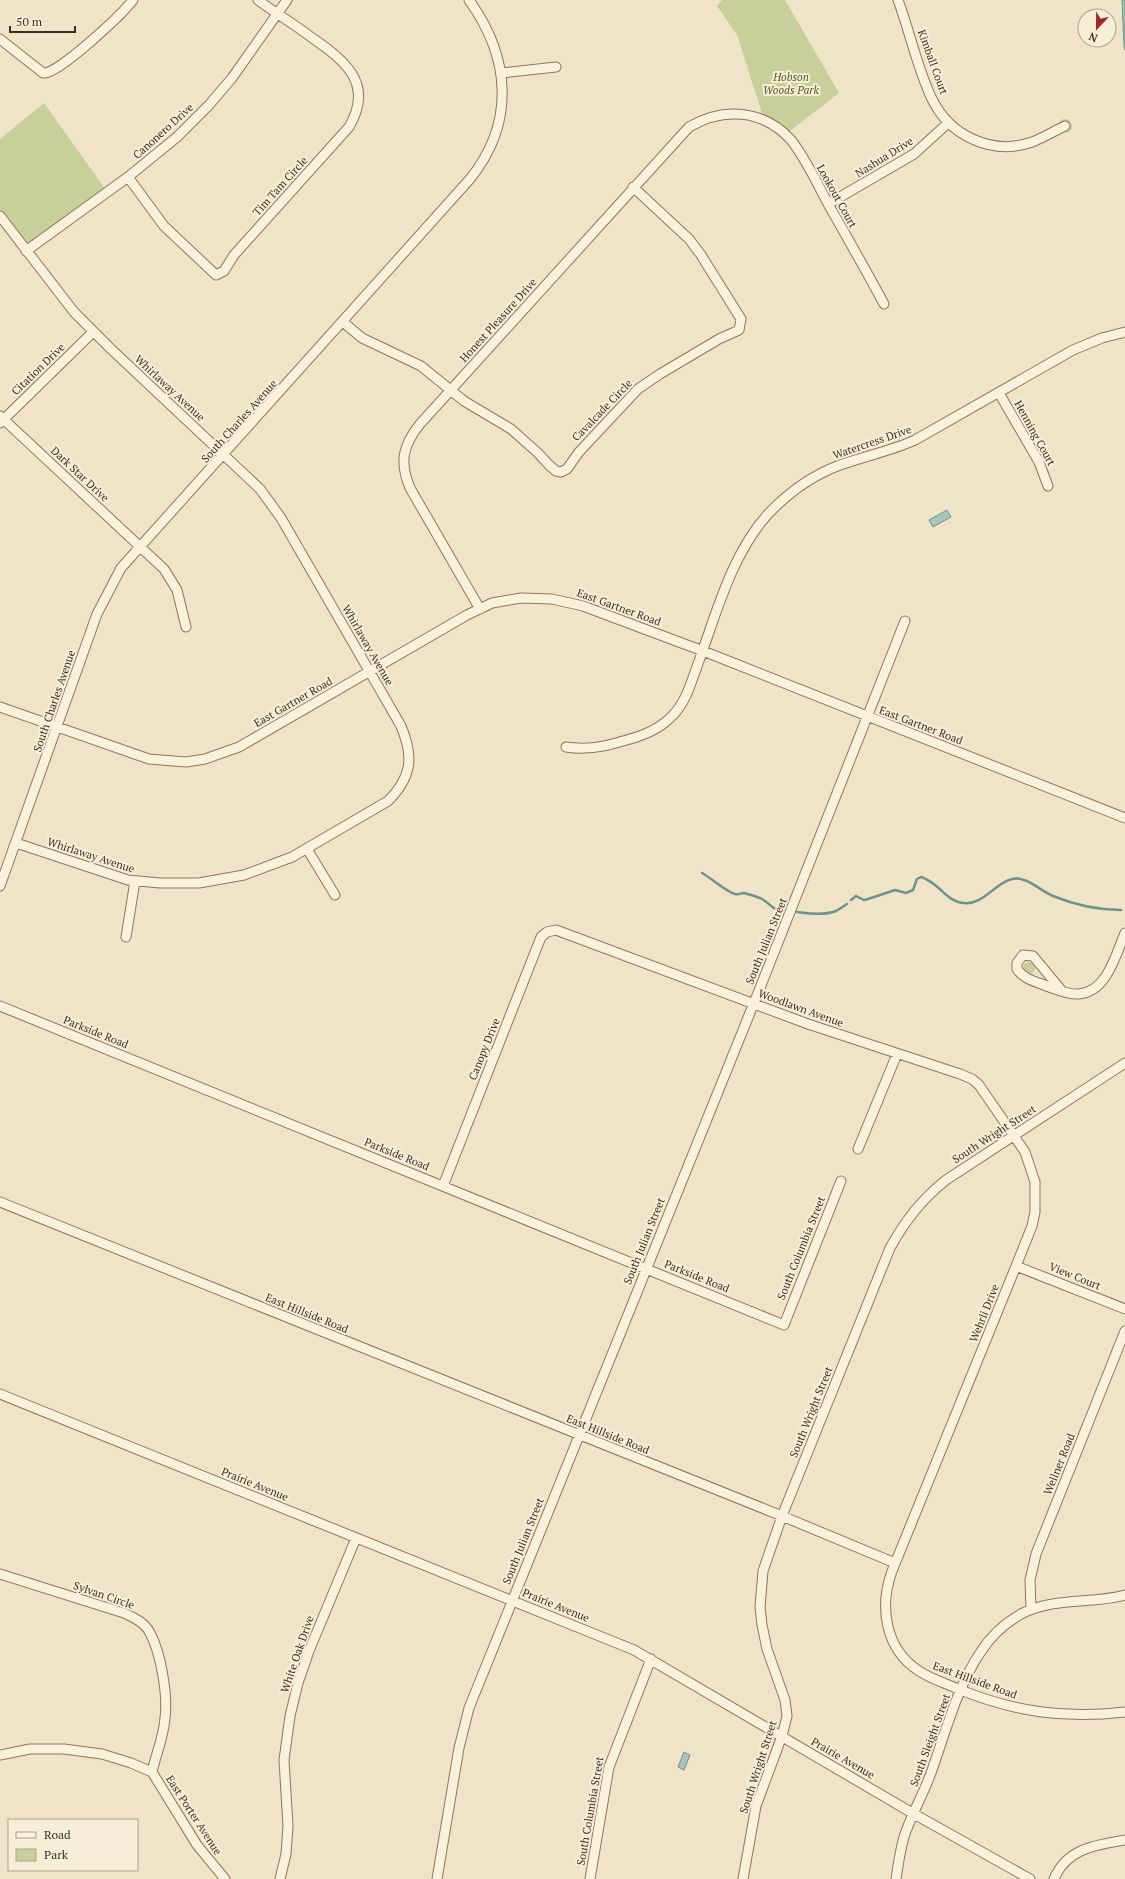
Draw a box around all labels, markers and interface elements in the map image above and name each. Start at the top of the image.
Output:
scale bar [10,8,75,34]
north arrow [1077,8,1117,48]
text: 50 m [16,14,43,29]
street label: Kimball Court [915,28,951,96]
text: N [1086,29,1100,45]
park label: Hobson Woods Park [763,70,820,97]
street label: Canonero Drive [130,100,196,162]
street label: Nashua Drive [852,133,916,180]
street label: Tim Tam Circle [250,153,311,219]
street label: Lookout Court [814,162,860,230]
street label: Honest Pleasure Drive [457,275,540,365]
street label: Citation Drive [8,340,68,398]
street label: Whirlaway Avenue [132,352,208,424]
street label: South Charles Avenue [198,376,280,465]
street label: Cavalcade Circle [569,376,635,444]
street label: Henning Court [1011,398,1059,468]
street label: Watercress Drive [831,422,914,462]
street label: Dark Star Drive [48,443,112,505]
street label: East Gartner Road [575,585,663,629]
street label: Whirlaway Avenue [339,602,397,688]
street label: South Charles Avenue [30,648,78,754]
street label: East Gartner Road [251,674,335,730]
street label: East Gartner Road [877,703,965,747]
street label: Whirlaway Avenue [46,834,137,876]
street label: South Julian Street [742,896,790,986]
street label: Woodlawn Avenue [756,986,846,1030]
street label: Parkside Road [61,1013,131,1051]
street label: Canopy Drive [465,1015,503,1082]
street label: South Wright Street [950,1102,1038,1166]
street label: Parkside Road [362,1135,432,1173]
street label: South Columbia Street [774,1194,828,1302]
street label: South Julian Street [620,1196,668,1286]
street label: Parkside Road [662,1257,732,1295]
street label: View Court [1047,1259,1103,1293]
street label: Wehrli Drive [966,1282,1002,1344]
street label: East Hillside Road [263,1290,351,1336]
street label: South Wright Street [786,1364,836,1460]
street label: East Hillside Road [564,1411,652,1457]
street label: Wellner Road [1040,1431,1078,1497]
street label: Prairie Avenue [219,1464,291,1504]
street label: South Julian Street [499,1496,547,1586]
street label: Sylvan Circle [72,1578,137,1612]
street label: Prairie Avenue [520,1585,592,1625]
street label: White Oak Drive [277,1613,317,1694]
street label: East Hillside Road [931,1658,1019,1702]
street label: South Sleight Street [907,1692,953,1788]
street label: South Wright Street [736,1719,780,1815]
street label: Prairie Avenue [809,1734,878,1782]
street label: South Columbia Street [574,1755,606,1867]
street label: East Porter Avenue [163,1772,225,1858]
legend [8,1819,138,1871]
text: Road [44,1827,71,1842]
text: Park [44,1847,69,1862]

